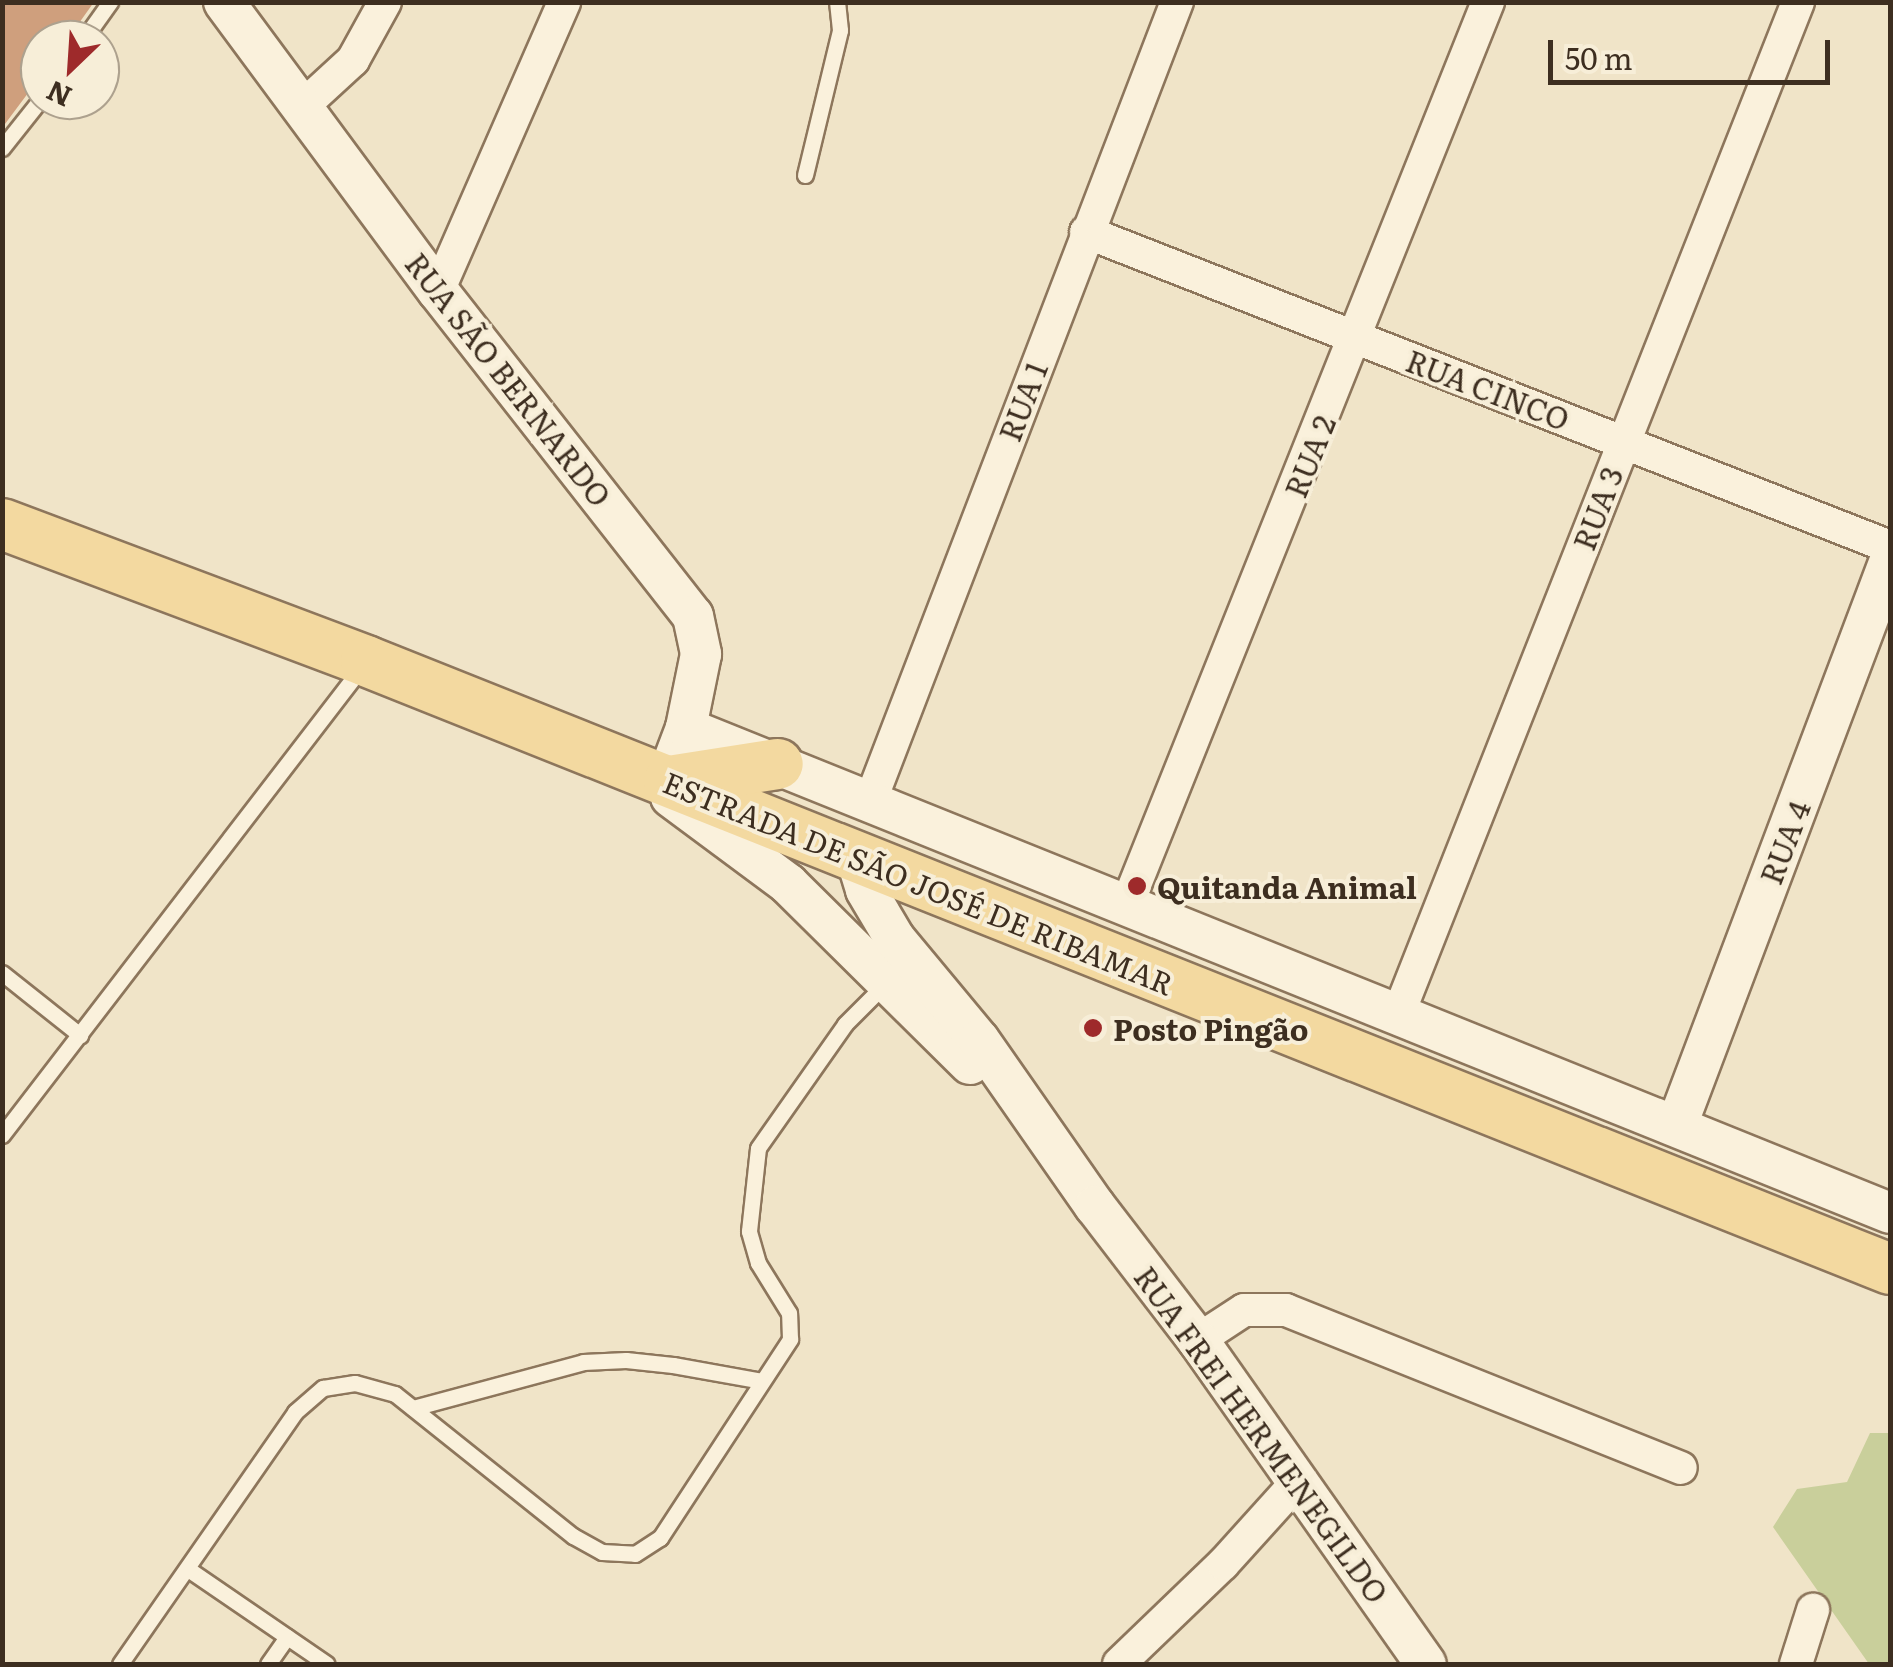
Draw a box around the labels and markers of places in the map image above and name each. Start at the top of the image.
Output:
place label: Quitanda Animal [1157,868,1417,904]
marker: Quitanda Animal [1126,875,1148,897]
place label: Posto Pingão [1113,1010,1308,1046]
marker: Posto Pingão [1082,1017,1104,1039]

